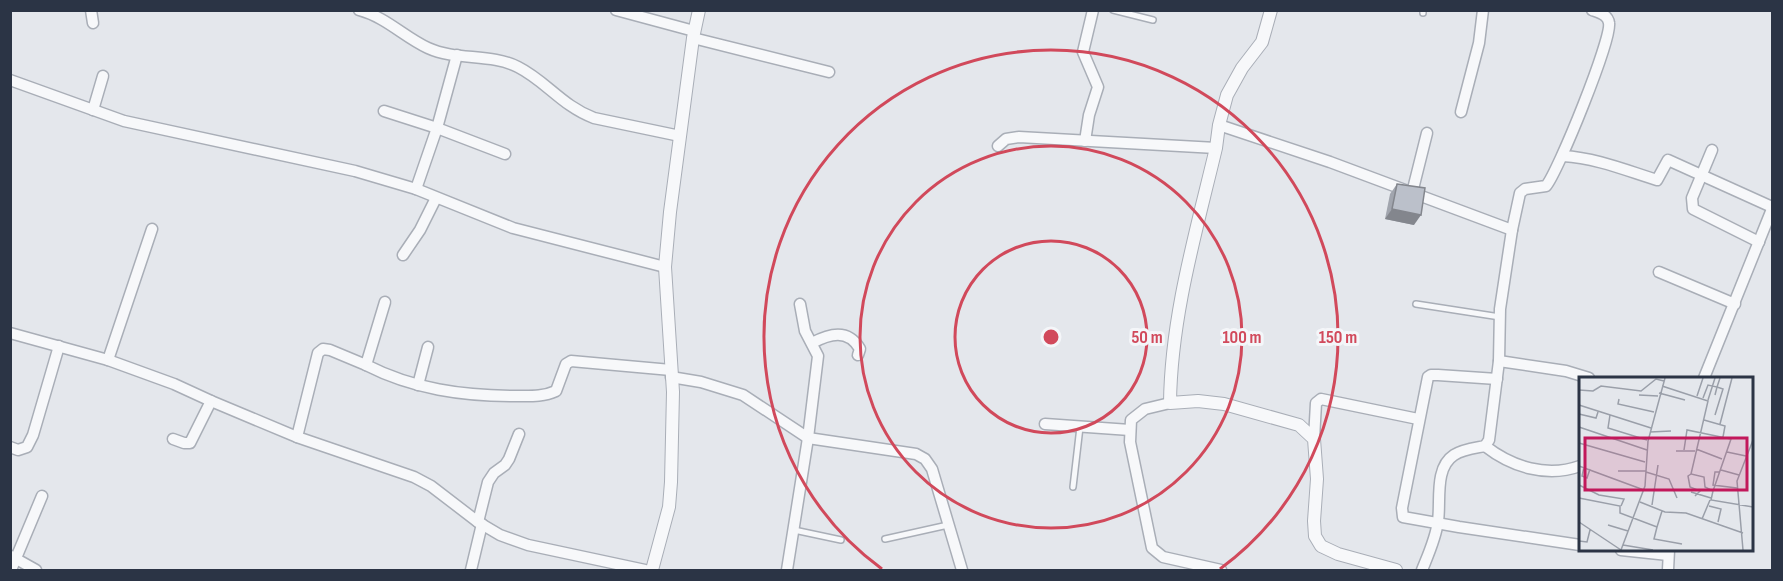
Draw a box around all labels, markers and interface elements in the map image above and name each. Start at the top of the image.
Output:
centre of rings [1041,327,1061,347]
text: 50 m [1131,327,1163,348]
text: 100 m [1223,327,1262,348]
text: 150 m [1319,327,1357,348]
inset map [1579,377,1753,551]

